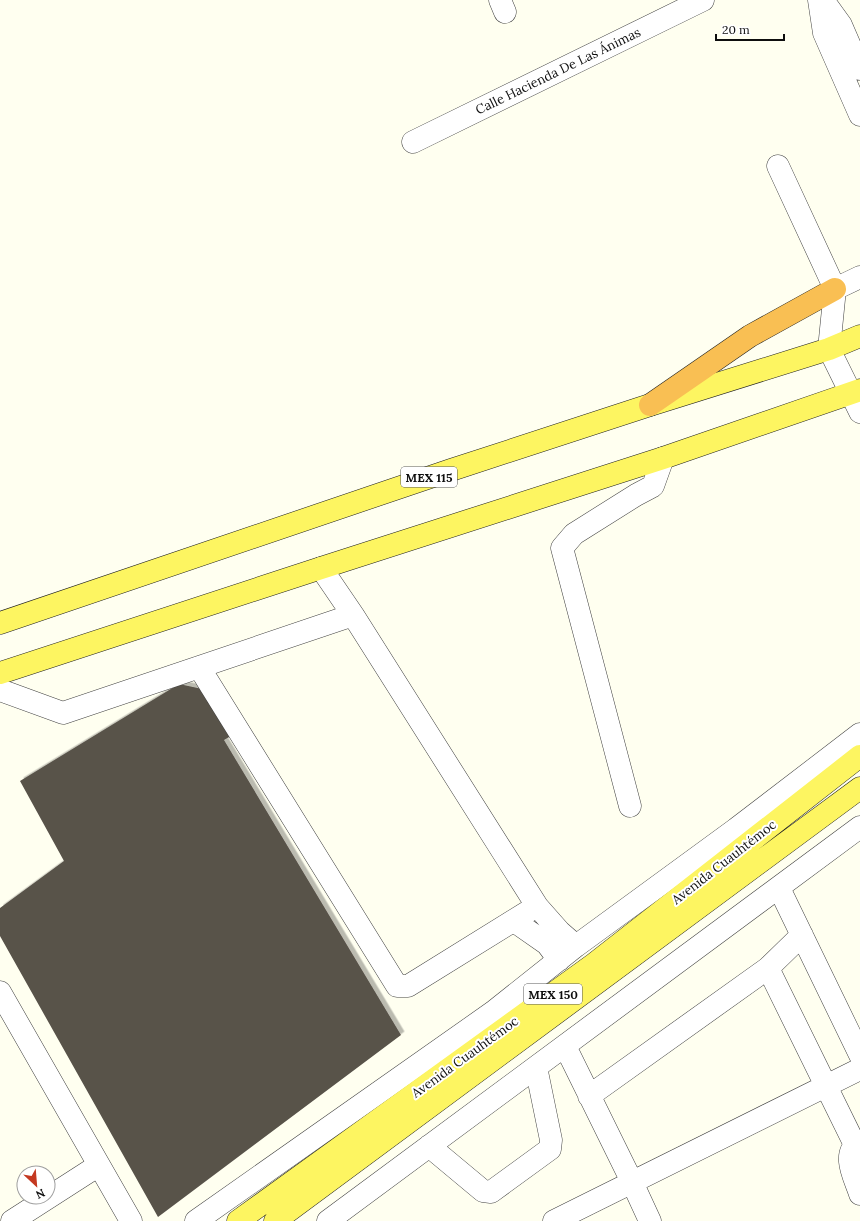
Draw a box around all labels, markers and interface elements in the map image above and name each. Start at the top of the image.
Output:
scale bar [716,16,784,42]
text: 20 m [722,22,750,37]
street label: Calle Hacienda De Las Ánimas [473,24,643,118]
road number: MEX 115 [401,467,457,487]
street label: Avenida Cuauhtémoc [668,816,780,909]
road number: MEX 150 [524,984,582,1004]
street label: Avenida Cuauhtémoc [407,1012,522,1102]
north arrow [16,1165,56,1205]
text: N [33,1186,47,1202]

